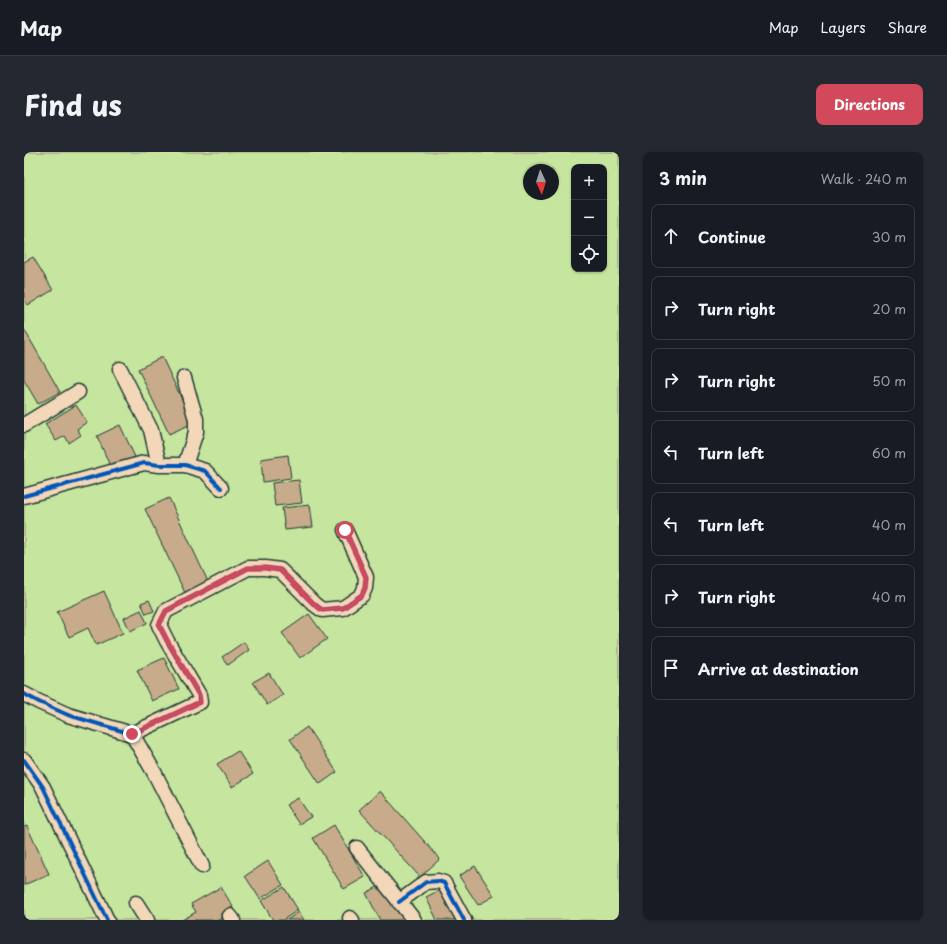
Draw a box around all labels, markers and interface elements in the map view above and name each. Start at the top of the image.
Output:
text: Map [20,14,62,42]
text: Map [769,17,799,38]
text: Layers [821,17,866,38]
text: Share [888,17,927,38]
text: Find us [24,83,122,126]
button: Directions [816,84,923,125]
north arrow [523,164,559,200]
map controls [571,164,607,272]
button: + [571,164,607,200]
text: 3 min [659,165,707,191]
text: Walk · 240 m [821,169,907,188]
button: − [571,200,607,236]
icon: ahead [660,225,682,247]
text: Continue [698,225,766,248]
text: 30 m [872,227,906,246]
button: locate [571,236,607,272]
icon: right [660,297,682,319]
text: Turn right [698,297,775,320]
text: 20 m [872,299,906,318]
icon: right [660,369,682,391]
text: Turn right [698,369,775,392]
text: 50 m [872,371,906,390]
icon: left [660,441,682,463]
text: Turn left [698,441,764,464]
text: 60 m [872,443,906,462]
icon: left [660,513,682,535]
text: Turn left [698,513,764,536]
text: 40 m [872,515,906,534]
route start [336,521,354,539]
icon: right [660,585,682,607]
text: Turn right [698,585,775,608]
text: 40 m [872,587,906,606]
icon: arrive [660,657,682,679]
text: Arrive at destination [698,657,859,680]
route end [123,725,141,743]

